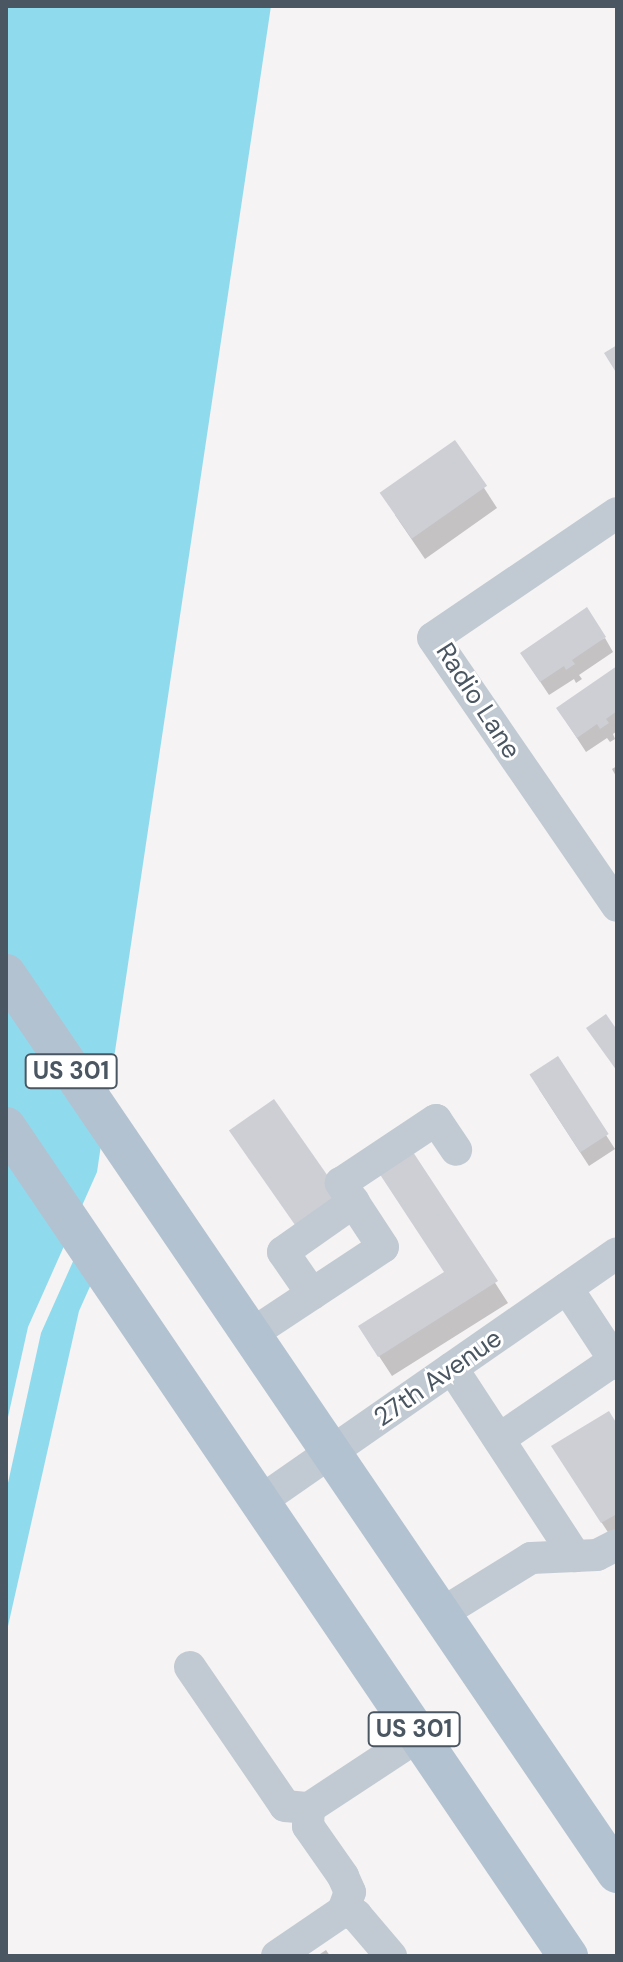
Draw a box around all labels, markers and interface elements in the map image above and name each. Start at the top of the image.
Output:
street label: Radio Lane [429,637,527,765]
road number: US 301 [23,1051,119,1091]
street label: 27th Avenue [368,1323,508,1433]
road number: US 301 [366,1709,462,1749]

